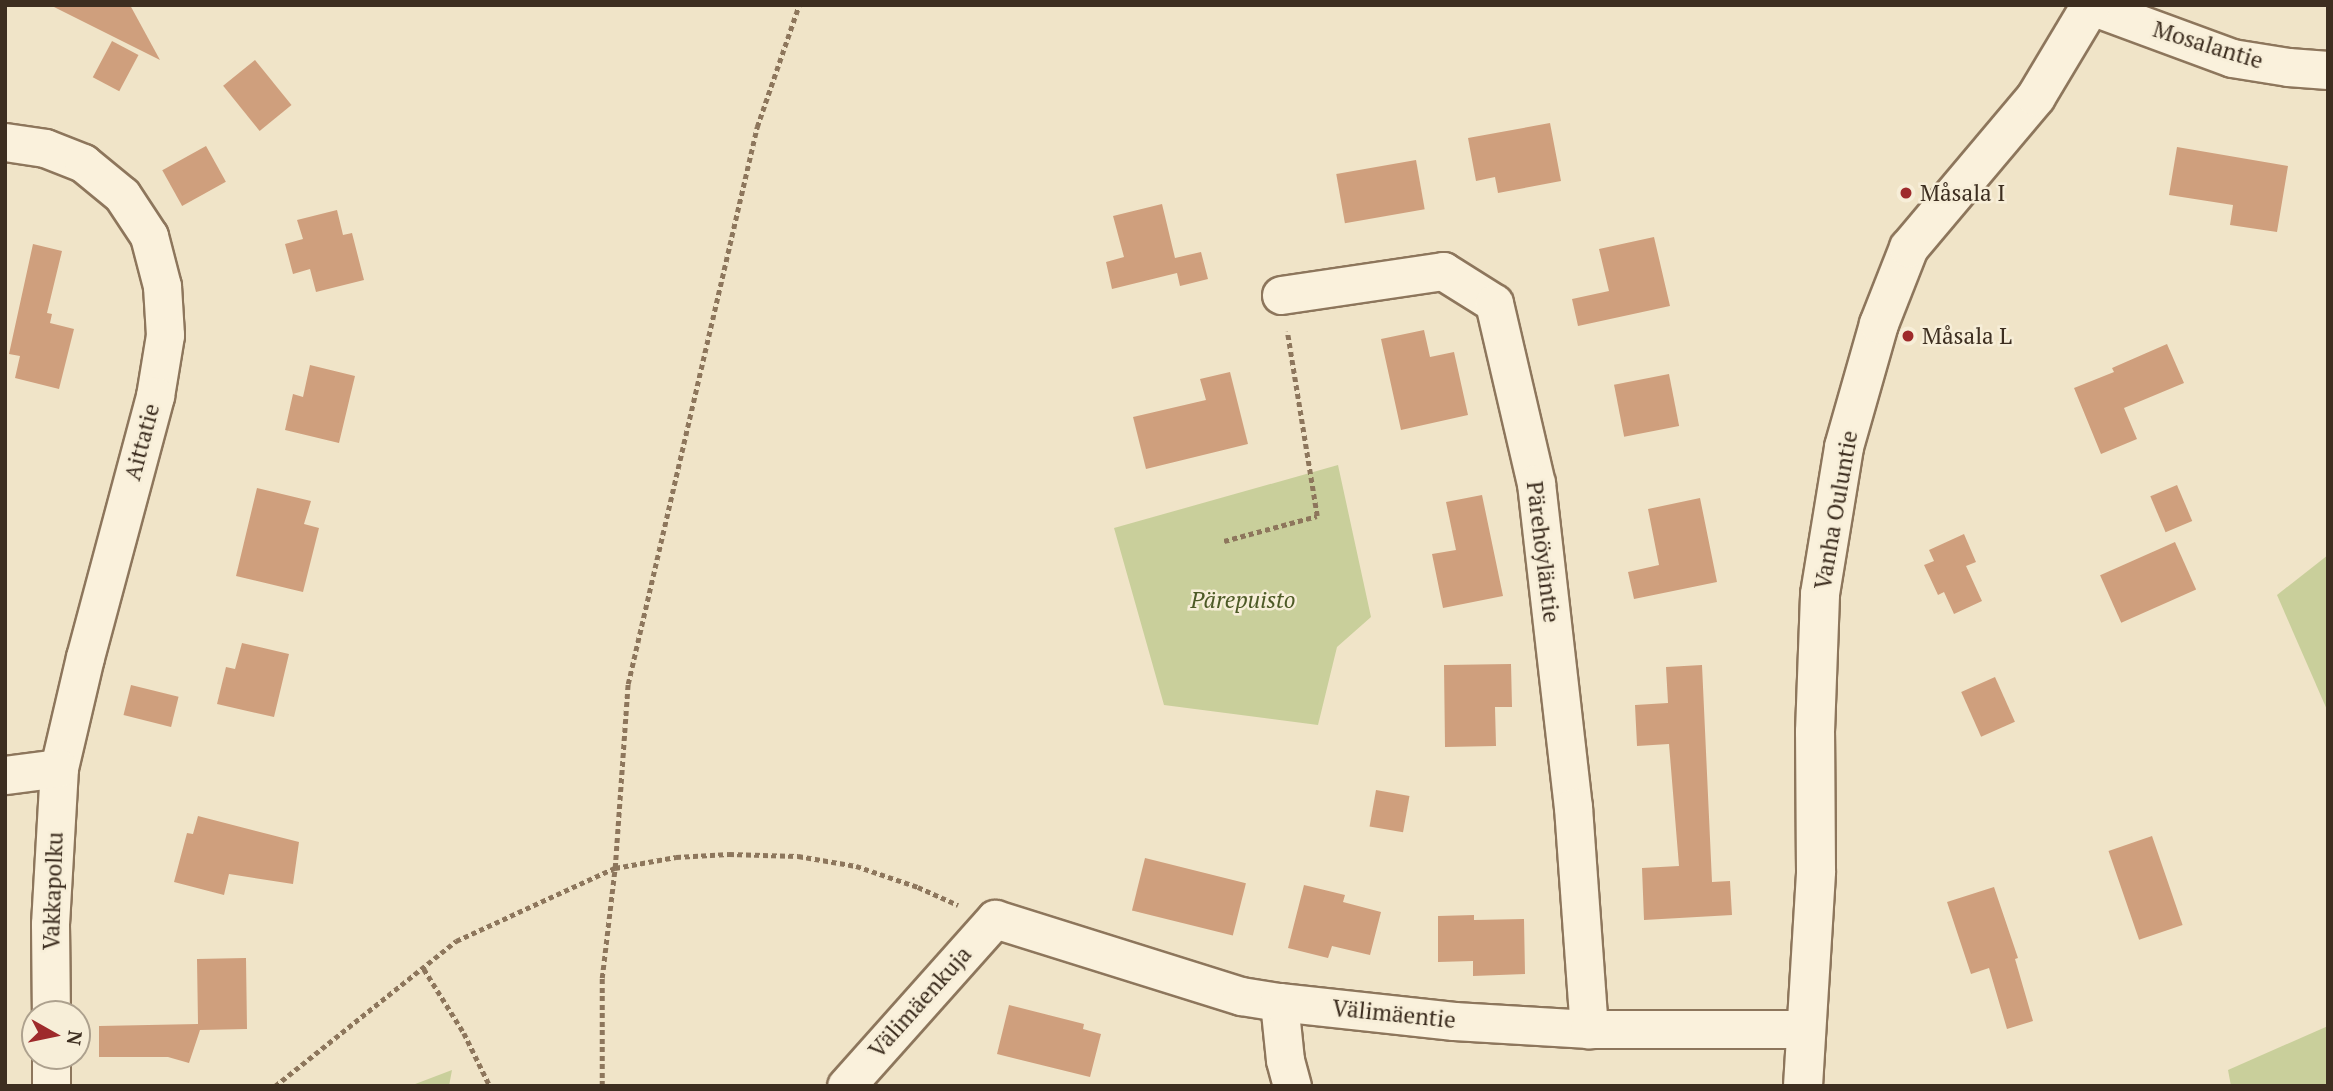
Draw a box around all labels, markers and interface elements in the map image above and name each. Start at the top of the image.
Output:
street label: Mosalantie [2150,15,2266,75]
place label: Måsala I [1920,179,2005,207]
marker: Måsala I [1898,185,1914,201]
place label: Måsala L [1922,322,2012,350]
marker: Måsala L [1900,328,1916,344]
street label: Aittatie [119,401,165,483]
street label: Vanha Ouluntie [1808,428,1864,592]
street label: Pärehöyläntie [1521,480,1565,624]
park label: Pärepuisto [1190,586,1296,614]
street label: Vakkapolku [37,831,69,951]
street label: Välimäenkuja [863,941,977,1063]
street label: Välimäentie [1331,994,1457,1034]
north arrow [21,1000,91,1070]
text: N [62,1029,89,1047]

